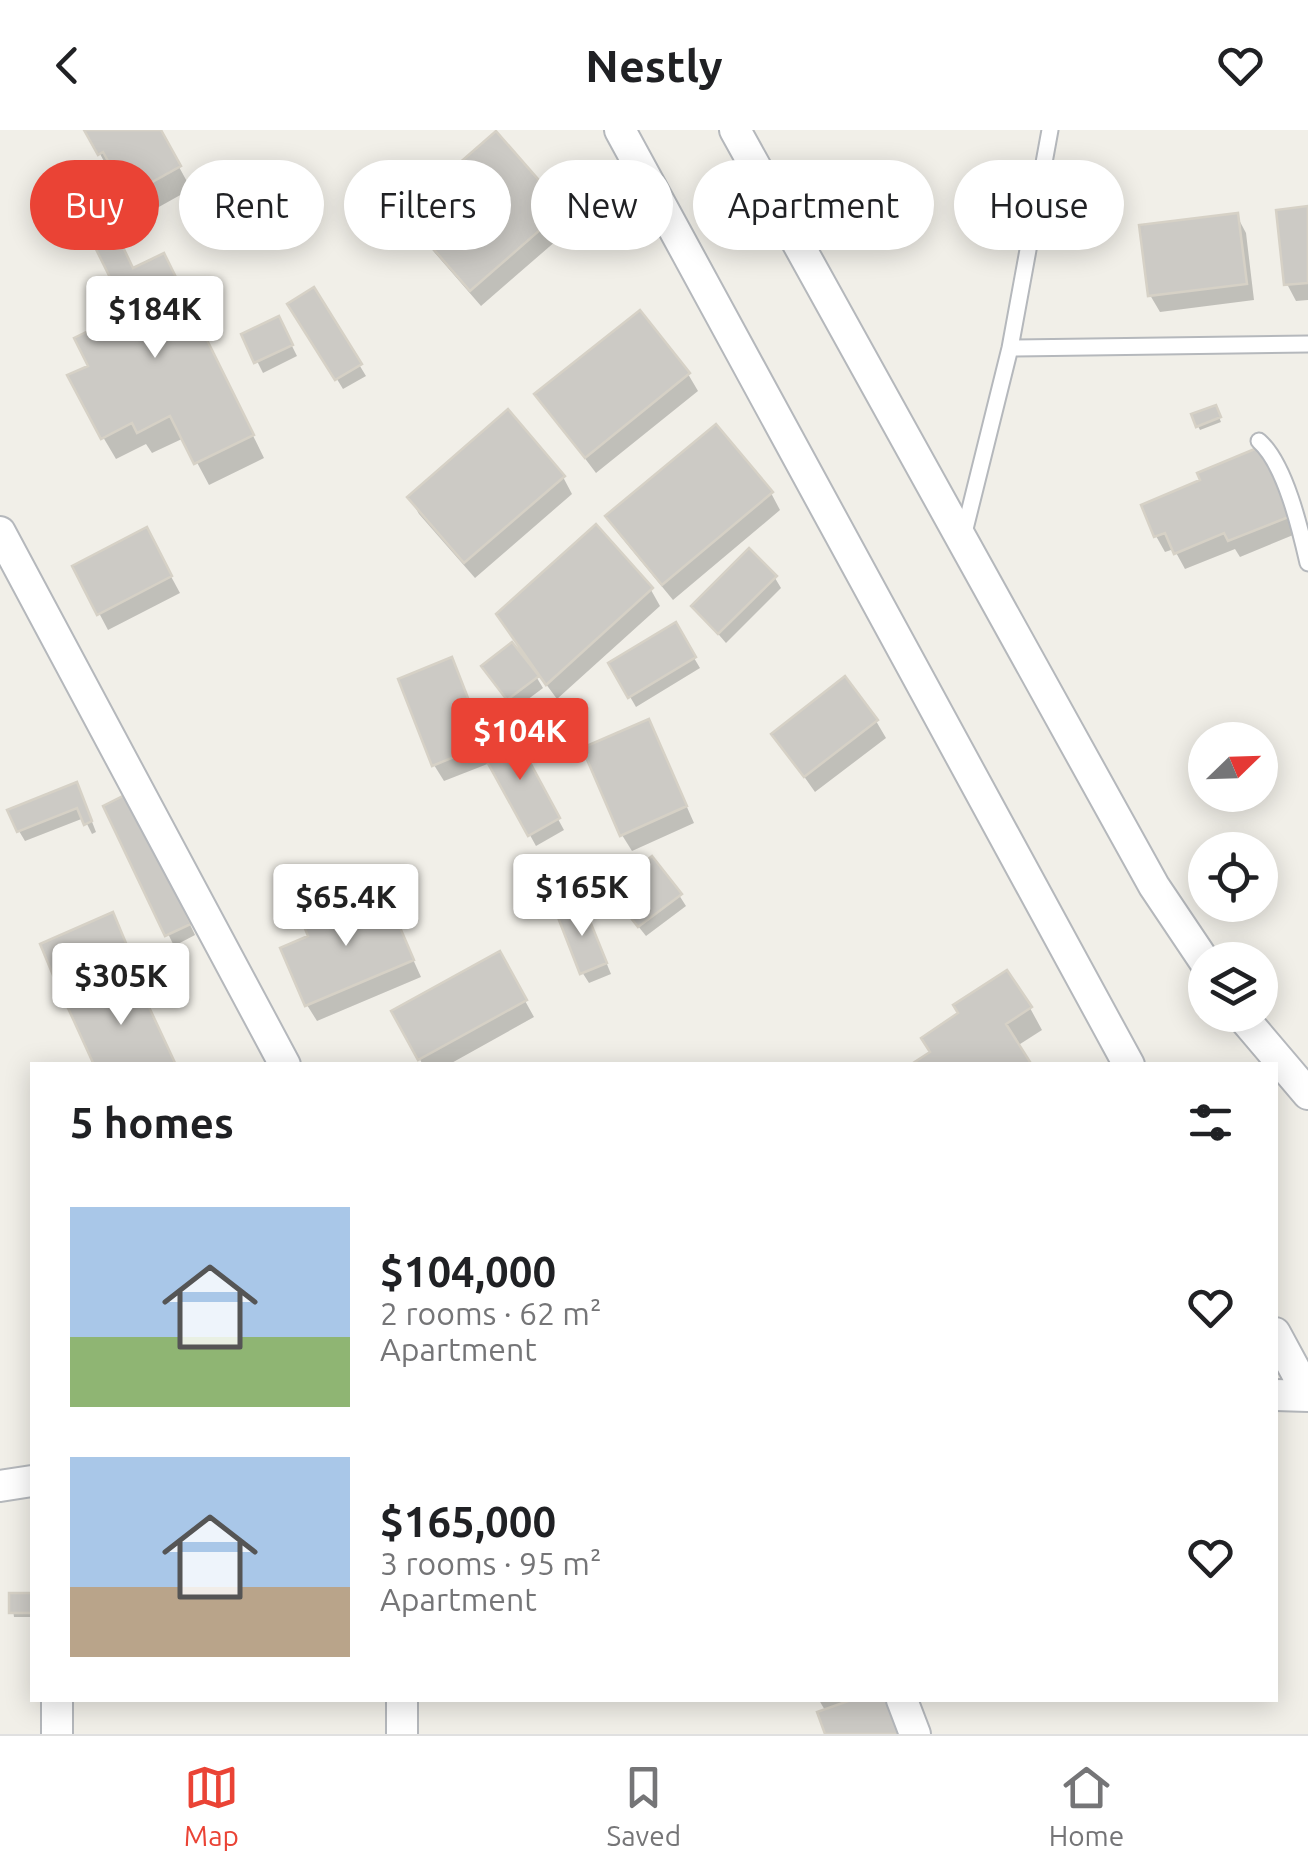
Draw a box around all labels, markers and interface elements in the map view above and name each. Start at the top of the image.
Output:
icon: back [40,38,95,93]
icon: heart [1213,38,1268,93]
text: Nestly [585,40,723,91]
chip: Buy [30,160,159,250]
chip: Rent [179,160,324,250]
chip: Filters [344,160,511,250]
chip: New [531,160,673,250]
chip: Apartment [693,160,934,250]
chip: House [954,160,1124,250]
pin: $184K [85,276,225,361]
text: $184K [108,290,202,326]
pin: $104K [450,698,590,783]
text: $104K [473,712,567,748]
north arrow [1188,722,1278,812]
map controls [1188,722,1278,1032]
button: locate [1188,832,1278,922]
pin: $165K [512,854,652,939]
pin: $65.4K [265,864,427,949]
text: $165K [535,868,629,904]
text: $65.4K [295,878,397,914]
button: layers [1188,942,1278,1032]
pin: $305K [51,943,191,1028]
text: $305K [74,957,168,993]
icon: filters [1183,1095,1238,1150]
text: 5 homes [70,1099,234,1146]
icon: home [150,1247,270,1367]
text: $104,000 [380,1248,556,1295]
icon: heart [1183,1280,1238,1335]
text: 2 rooms · 62 m² [380,1295,601,1331]
text: Apartment [380,1331,537,1367]
icon: home [150,1497,270,1617]
text: $165,000 [380,1498,556,1545]
icon: heart [1183,1530,1238,1585]
text: 3 rooms · 95 m² [380,1545,601,1581]
text: Apartment [380,1581,537,1617]
tab: Map [184,1760,239,1851]
tab: Saved [607,1760,681,1851]
tab: Home [1049,1760,1124,1851]

